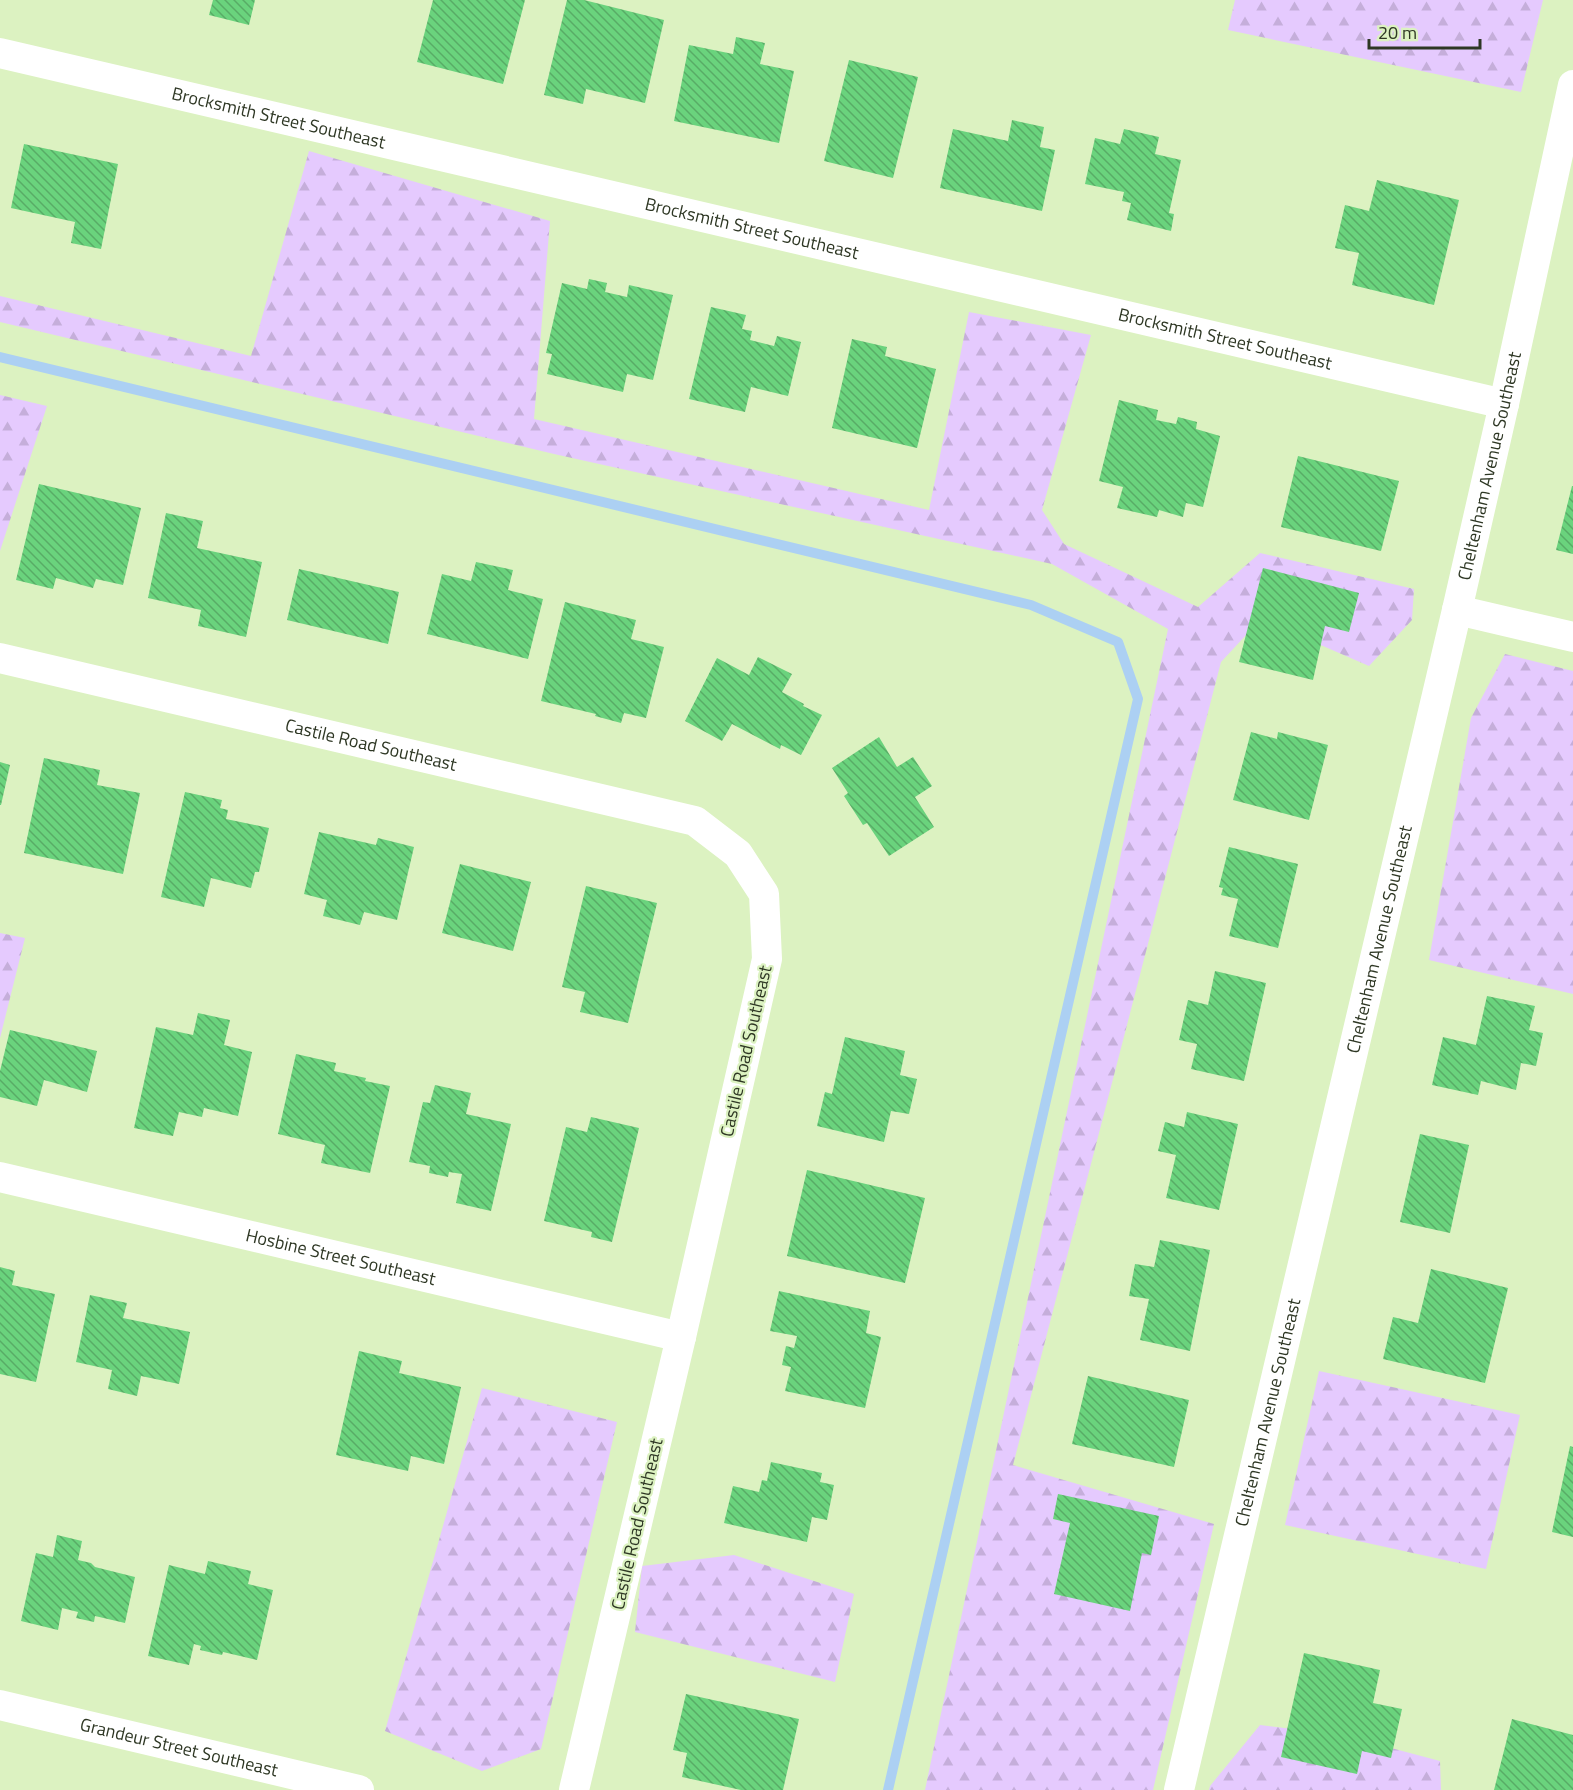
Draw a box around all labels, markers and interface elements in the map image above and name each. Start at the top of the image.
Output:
scale bar [1369,12,1480,50]
text: 20 m [1378,19,1417,46]
street label: Brocksmith Street Southeast [169,80,389,156]
street label: Brocksmith Street Southeast [642,190,862,266]
street label: Brocksmith Street Southeast [1116,300,1335,377]
street label: Cheltenham Avenue Southeast [1450,348,1528,583]
street label: Castile Road Southeast [283,711,460,778]
street label: Cheltenham Avenue Southeast [1339,822,1419,1056]
street label: Castile Road Southeast [713,962,779,1139]
street label: Hosbine Street Southeast [243,1221,439,1292]
street label: Cheltenham Avenue Southeast [1228,1295,1308,1529]
street label: Castile Road Southeast [604,1435,670,1612]
street label: Grandeur Street Southeast [78,1710,281,1784]

